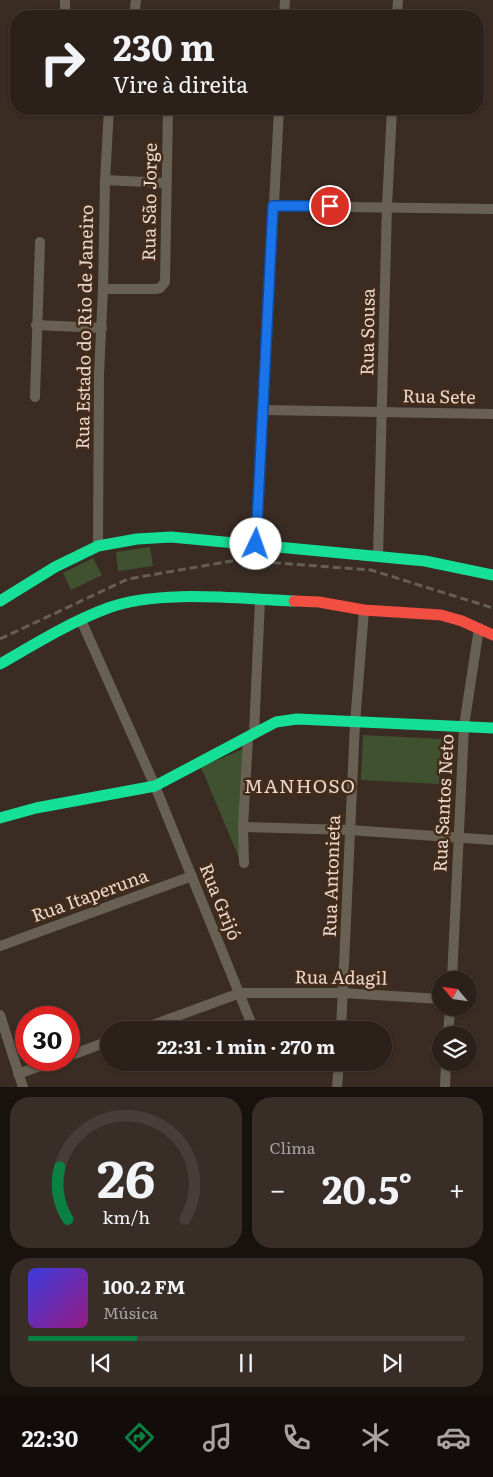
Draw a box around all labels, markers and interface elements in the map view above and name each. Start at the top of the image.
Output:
text: 230 m [113,20,215,72]
icon: right [30,30,95,95]
text: Vire à direita [113,67,248,100]
street label: Rua São Jorge [134,142,163,261]
pin [309,185,351,227]
icon: arrive [316,192,344,220]
street label: Rua Estado do Rio de Janeiro [68,204,99,450]
street label: Rua Sousa [352,288,381,376]
street label: Rua Sete [402,381,476,410]
position arrow [229,517,281,569]
street label: Rua Santos Neto [425,733,460,873]
district label: MANHOSO [244,771,356,799]
street label: Rua Antonieta [315,814,346,938]
street label: Rua Grijó [194,859,249,944]
street label: Rua Itaperuna [27,861,152,928]
street label: Rua Adagil [294,962,388,991]
north arrow [432,971,478,1016]
map controls [432,971,477,1071]
speed limit sign: 30 [15,1006,80,1071]
button: layers [432,1026,477,1071]
text: 22:31 · 1 min · 270 m [157,1032,335,1060]
text: Clima [270,1135,315,1159]
text: 26 [97,1137,155,1214]
text: 20.5° [322,1159,412,1216]
text: − [270,1167,286,1209]
text: + [449,1167,465,1209]
text: km/h [102,1203,150,1230]
text: 100.2 FM [103,1272,185,1300]
text: Música [103,1300,158,1324]
icon: previous [87,1349,115,1377]
icon: pause [232,1349,260,1377]
icon: next [378,1349,406,1377]
icon: directions [122,1420,157,1455]
icon: music [200,1420,235,1455]
icon: phone [279,1420,314,1455]
icon: climate [358,1420,393,1455]
icon: car [436,1420,471,1455]
text: 22:30 [22,1421,78,1454]

